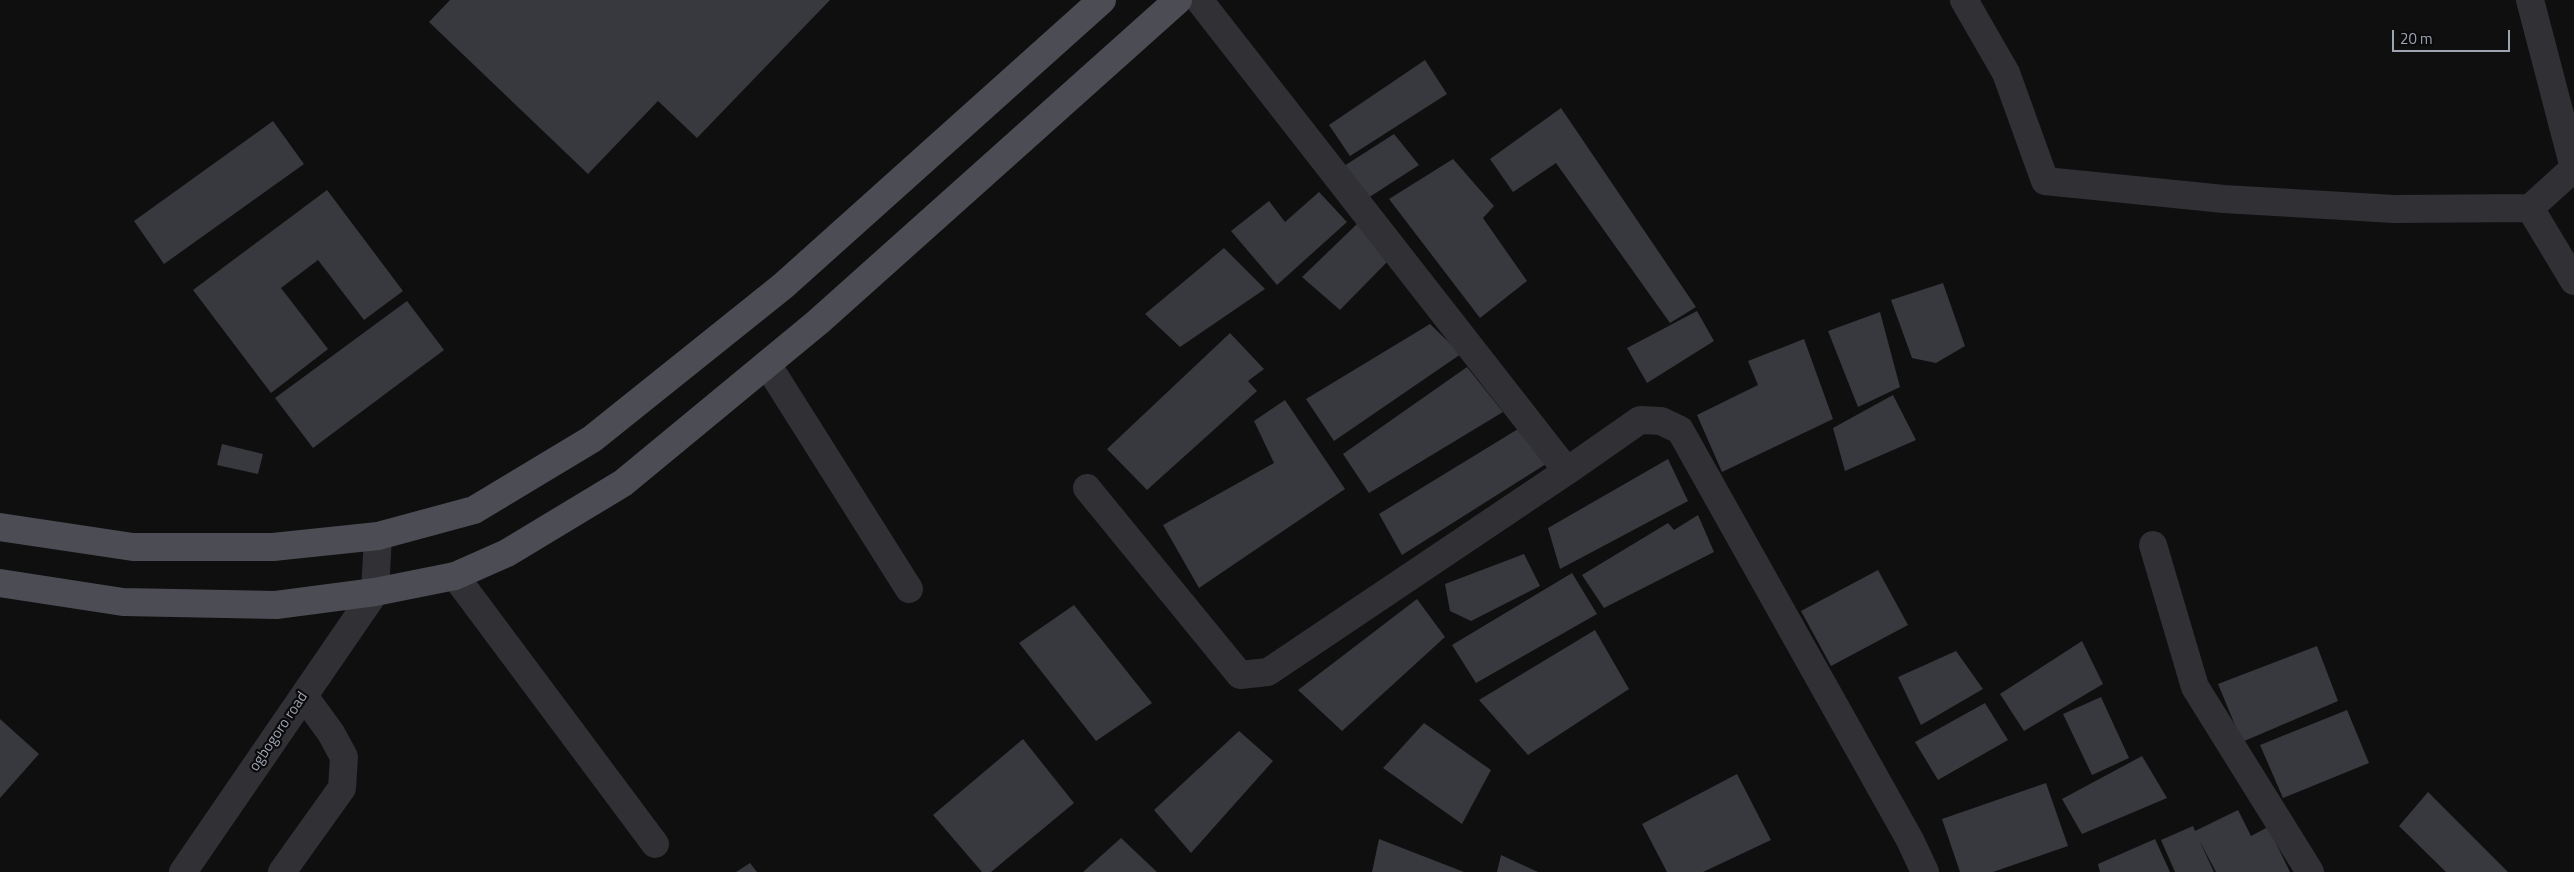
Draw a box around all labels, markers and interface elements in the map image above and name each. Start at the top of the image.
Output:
scale bar [2394,20,2512,52]
text: 20 m [2400,27,2433,50]
street label: ogbogoro road [246,689,312,775]

